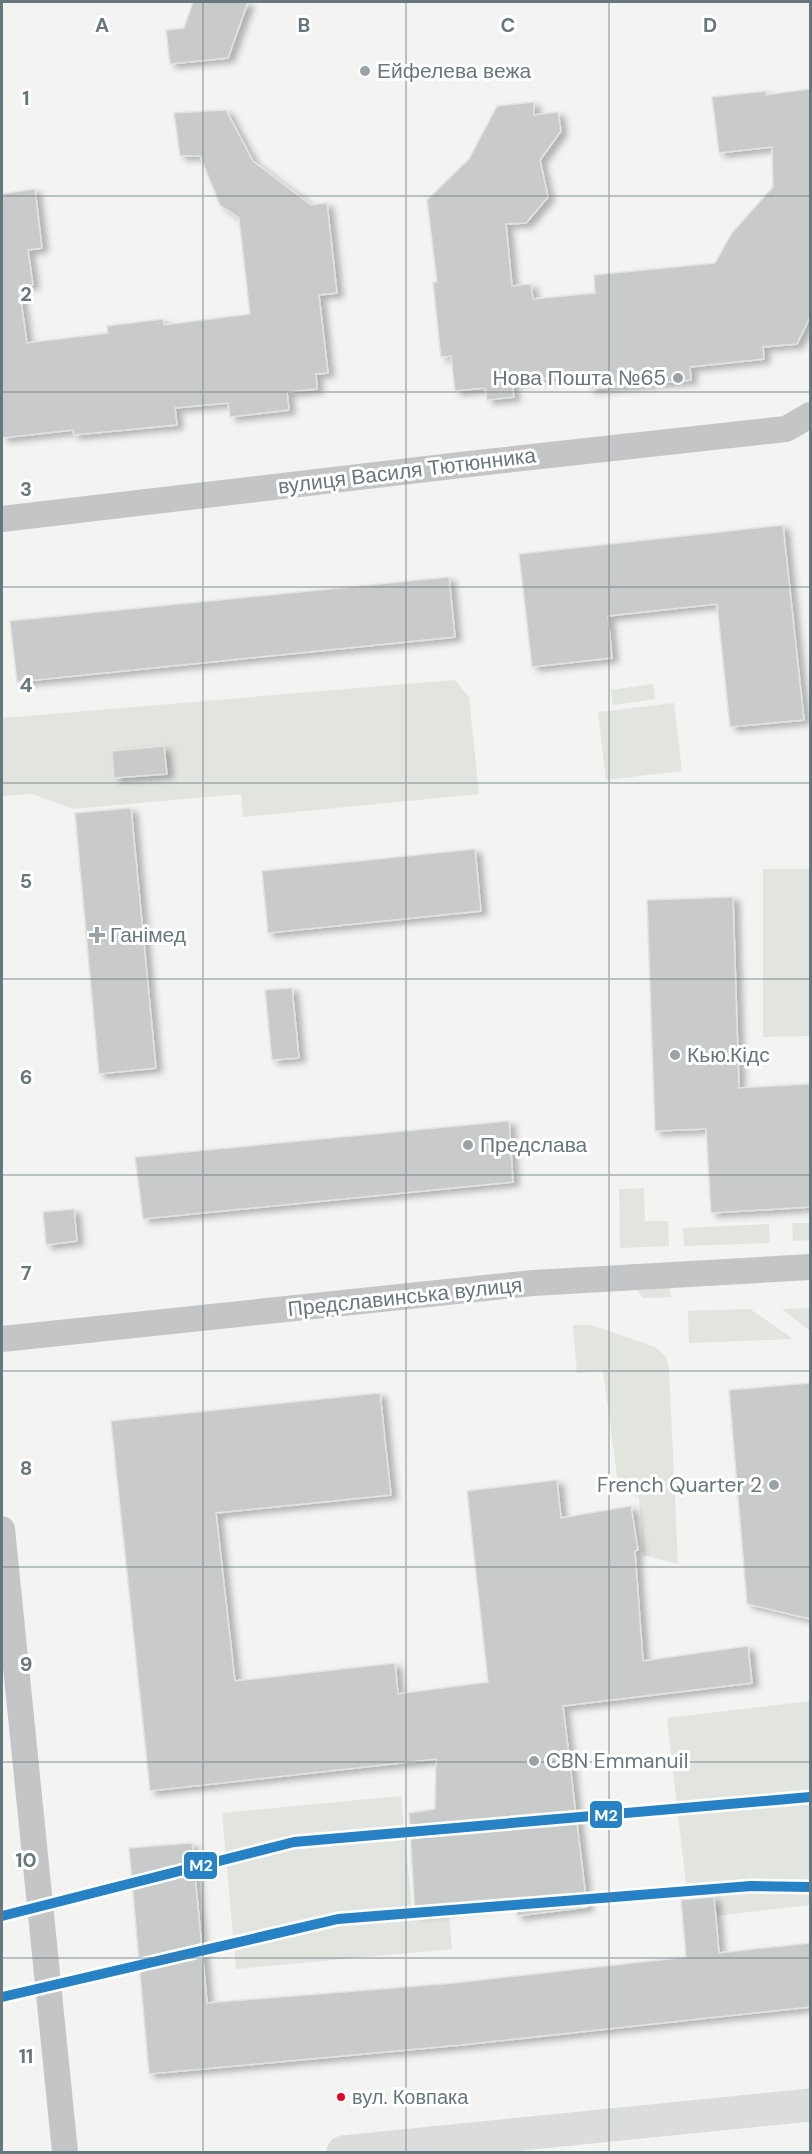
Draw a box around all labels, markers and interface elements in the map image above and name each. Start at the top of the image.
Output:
text: A [95,12,109,38]
text: B [298,12,310,38]
text: C [501,12,515,38]
text: D [703,12,717,38]
place label: Ейфелева вежа [377,57,532,85]
marker: Ейфелева вежа [358,64,372,78]
text: 1 [22,85,30,111]
text: 2 [20,281,32,307]
place label: Нова Пошта №65 [493,364,666,392]
marker: Нова Пошта №65 [671,371,685,385]
street label: вулиця Василя Тютюнника [276,441,538,501]
text: 3 [20,476,32,502]
text: 4 [20,672,33,698]
text: 5 [20,868,32,894]
place label: Ганімед [110,921,186,949]
marker: Ганімед [88,926,106,944]
place label: Кью.Кідс [687,1041,770,1069]
marker: Кью.Кідс [668,1048,682,1062]
text: 6 [20,1064,32,1090]
place label: Предслава [480,1131,588,1159]
marker: Предслава [461,1138,475,1152]
text: 7 [21,1260,32,1286]
street label: Предславинська вулиця [286,1271,524,1323]
text: 8 [20,1455,32,1481]
place label: French Quarter 2 [597,1471,762,1499]
marker: French Quarter 2 [767,1478,781,1492]
text: 9 [20,1651,32,1677]
place label: CBN Emmanuil [546,1747,688,1775]
marker: CBN Emmanuil [527,1754,541,1768]
line badge: M2 [589,1800,623,1829]
text: M2 [594,1805,618,1826]
text: 10 [15,1847,37,1873]
line badge: M2 [183,1851,218,1880]
text: M2 [189,1855,213,1876]
text: 11 [19,2043,33,2069]
place label: вул. Ковпака [352,2084,469,2110]
marker: вул. Ковпака [335,2091,347,2103]

